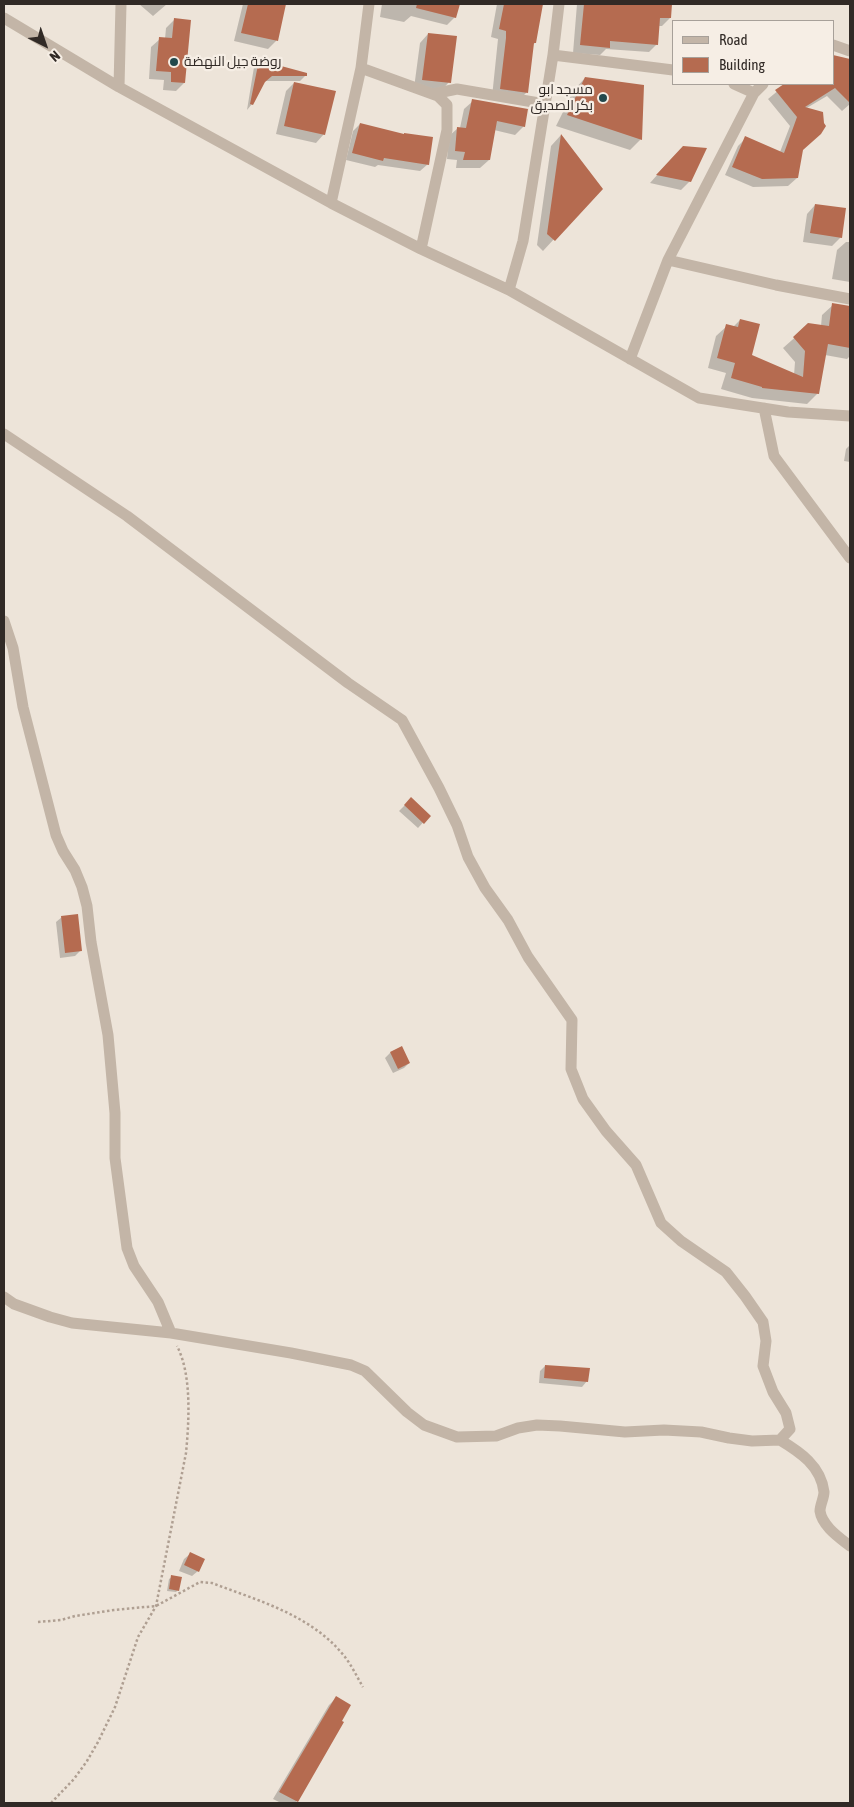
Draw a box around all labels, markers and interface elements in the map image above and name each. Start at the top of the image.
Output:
north arrow [20,20,70,70]
legend [672,20,834,85]
text: Road [719,31,748,48]
text: N [46,48,63,65]
place label: روضة جيل النهضة [184,54,281,70]
marker: روضة جيل النهضة [168,56,180,68]
text: Building [719,56,765,73]
place label: مسجد ابو بكر الصديق [531,82,593,114]
marker: مسجد ابو بكر الصديق [597,92,609,104]

